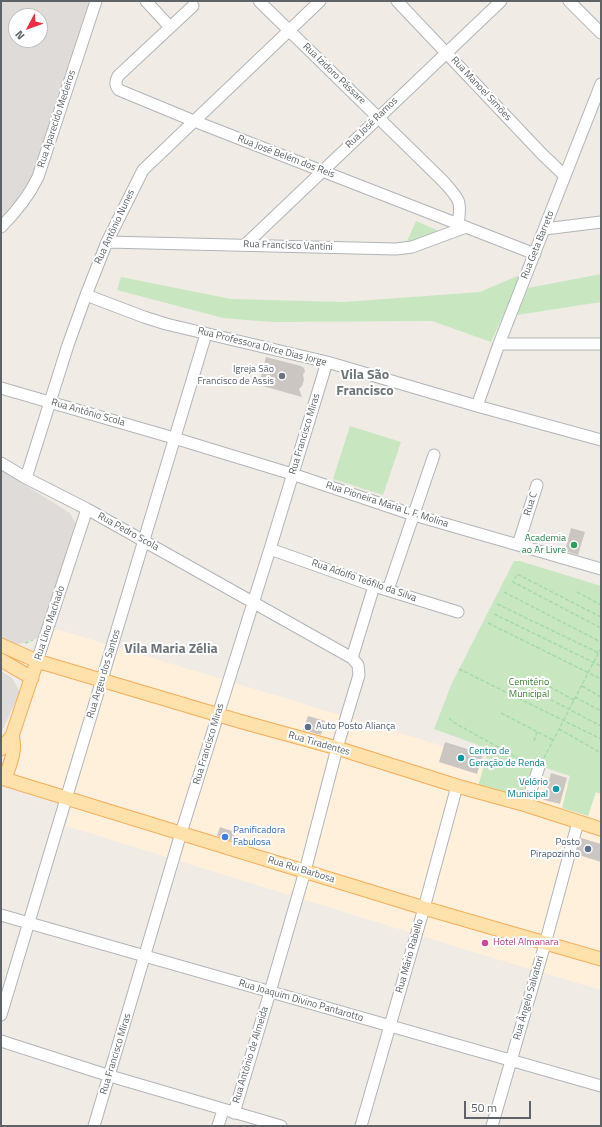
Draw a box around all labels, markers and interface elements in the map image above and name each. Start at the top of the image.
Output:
north arrow [8,8,48,48]
text: N [11,27,28,43]
street label: Rua Izidoro Pássare [300,41,368,107]
street label: Rua Manoel Simões [448,54,514,124]
street label: Rua Aparecido Medeiros [36,69,78,169]
street label: Rua José Ramos [343,95,401,151]
street label: Rua José Belém dos Reis [236,133,336,181]
street label: Rua Antônio Nunes [92,188,138,266]
street label: Rua Geta Barreto [519,209,557,281]
street label: Rua Francisco Vantini [243,238,333,254]
street label: Rua Professora Dirce Dias Jorge [196,325,328,369]
place label: Igreja São Francisco de Assis [197,364,274,388]
district label: Vila São Francisco [336,368,394,400]
marker: Igreja São Francisco de Assis [277,371,287,381]
street label: Rua Francisco Miras [287,392,323,476]
street label: Rua Antônio Scola [50,397,126,429]
street label: Rua Pioneira Maria L. F. Molina [324,479,450,531]
street label: Rua C [522,491,540,517]
street label: Rua Pedro Scola [95,510,161,554]
place label: Academia ao Ar Livre [522,533,566,556]
marker: Academia ao Ar Livre [569,540,579,550]
street label: Rua Adolfo Teófilo da Silva [310,557,418,605]
street label: Rua Lino Machado [32,584,68,662]
street label: Rua Argeu dos Santos [85,628,123,720]
district label: Vila Maria Zélia [124,642,218,658]
park label: Cemitério Municipal [509,677,549,700]
street label: Rua Francisco Miras [191,702,227,786]
place label: Auto Posto Aliança [316,721,395,733]
marker: Auto Posto Aliança [303,722,313,732]
street label: Rua Tiradentes [287,729,351,759]
place label: Centro de Geração de Renda [469,746,545,770]
marker: Centro de Geração de Renda [456,753,466,763]
place label: Velório Municipal [508,777,548,800]
marker: Velório Municipal [551,784,561,794]
place label: Panificadora Fabulosa [233,825,285,848]
marker: Panificadora Fabulosa [220,832,230,842]
place label: Posto Pirapozinho [530,837,580,860]
marker: Posto Pirapozinho [583,844,593,854]
street label: Rua Rui Barbosa [266,854,336,886]
street label: Rua Mário Rabello [394,918,426,994]
place label: Hotel Almanara [493,937,558,949]
marker: Hotel Almanara [480,938,490,948]
street label: Rua Ângelo Salvatori [511,955,547,1041]
street label: Rua Joaquim Divino Pantarotto [237,977,365,1025]
street label: Rua Antônio de Almeida [231,1005,271,1105]
street label: Rua Francisco Miras [98,1012,134,1096]
scale bar [466,1093,533,1119]
text: 50 m [471,1098,497,1117]

